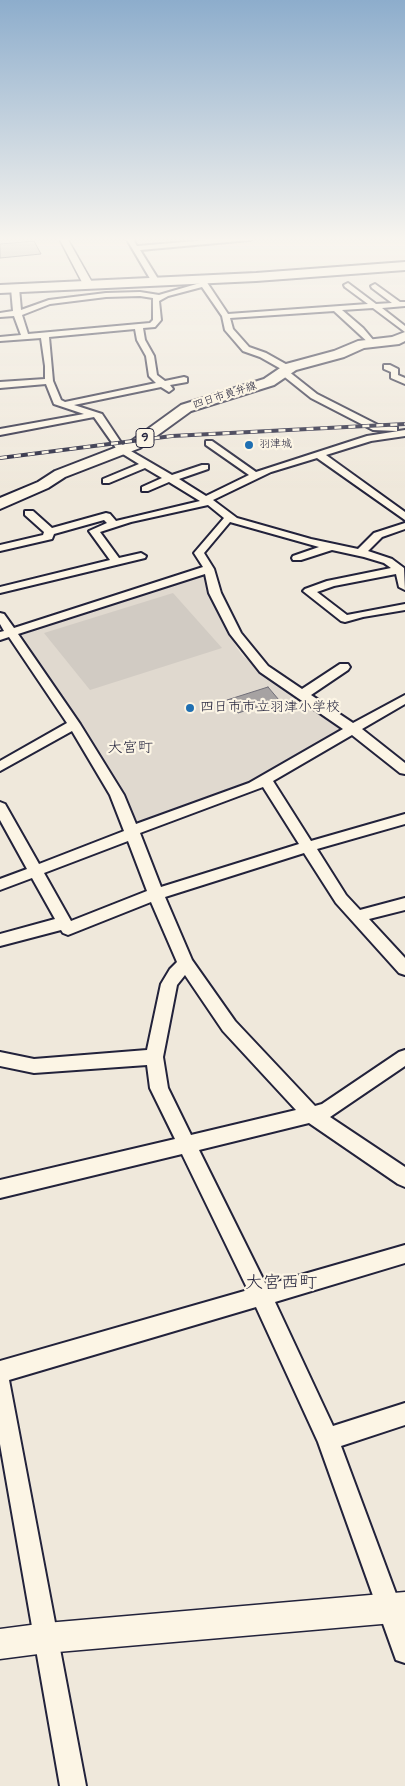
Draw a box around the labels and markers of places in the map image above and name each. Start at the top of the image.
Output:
place label: 羽津城 [259,438,292,452]
marker: 羽津城 [243,439,255,451]
place label: 四日市市立羽津小学校 [200,700,340,716]
marker: 四日市市立羽津小学校 [184,702,196,714]

